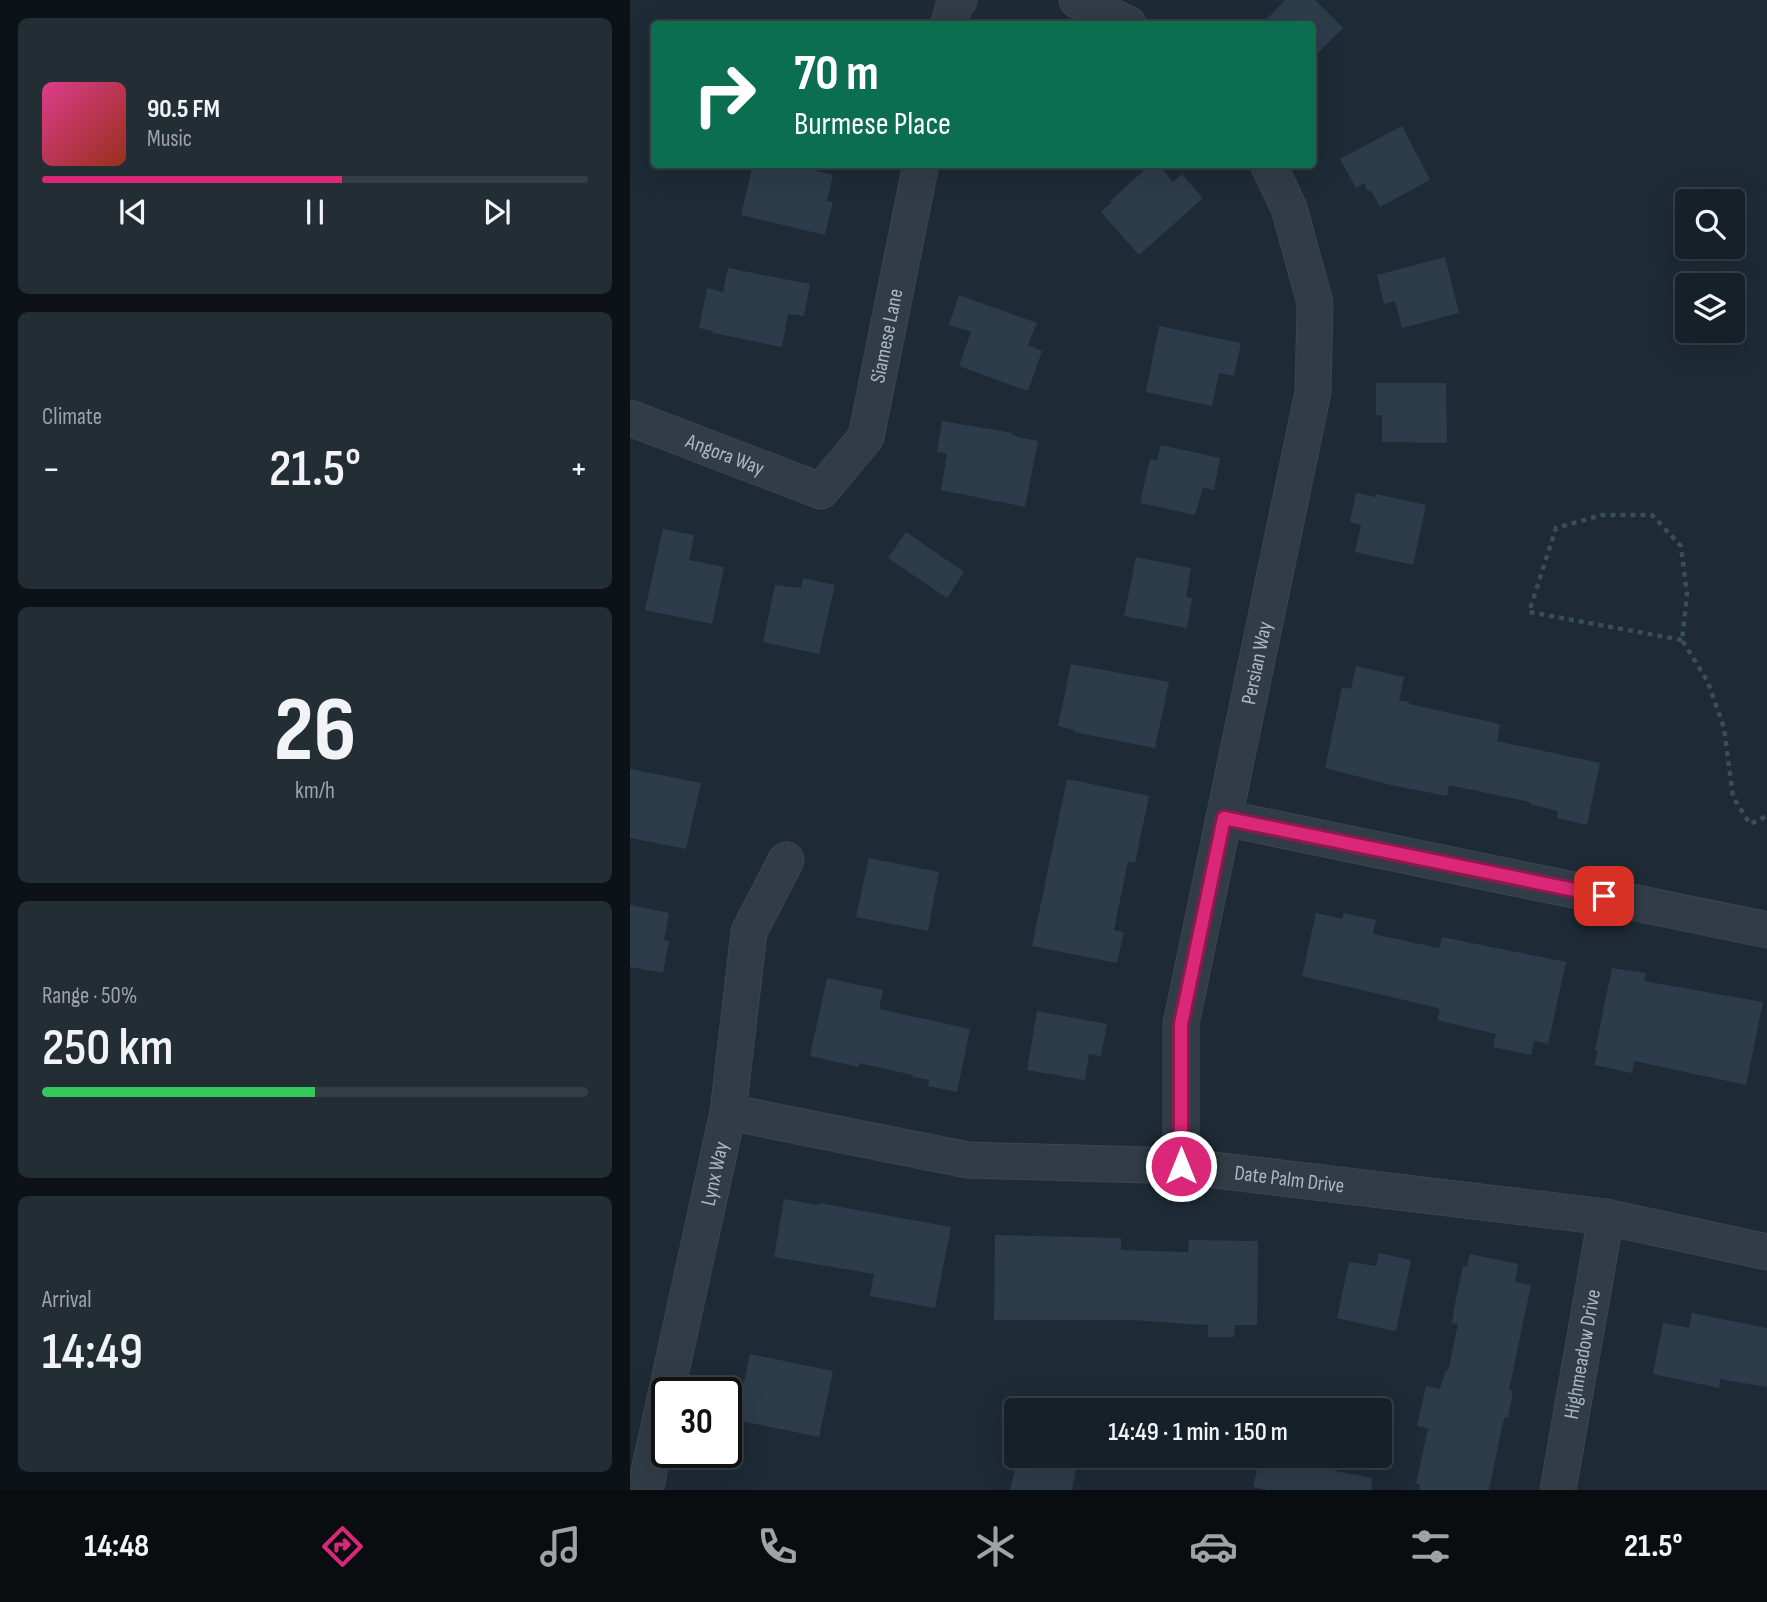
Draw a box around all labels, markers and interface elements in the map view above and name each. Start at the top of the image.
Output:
text: 70 m [794,45,879,104]
icon: right [679,49,770,140]
text: 90.5 FM [147,94,220,125]
text: Burmese Place [794,105,951,144]
text: Music [147,125,192,153]
map controls [1675,189,1745,343]
button: search [1675,189,1745,259]
icon: previous [114,193,152,231]
icon: pause [296,193,334,231]
icon: next [478,193,516,231]
button: layers [1675,273,1745,343]
street label: Siamese Lane [865,286,908,385]
text: Climate [42,403,102,431]
street label: Angora Way [682,428,768,481]
text: 21.5° [269,438,361,501]
text: − [42,447,61,492]
text: + [569,447,588,492]
street label: Persian Way [1236,619,1277,707]
text: 26 [274,677,356,786]
text: km/h [295,777,335,805]
pin [1574,866,1634,926]
icon: arrive [1585,877,1623,915]
text: Range · 50% [42,982,137,1010]
text: 250 km [42,1017,174,1080]
position arrow [1144,1129,1218,1203]
street label: Lynx Way [695,1139,734,1208]
street label: Date Palm Drive [1233,1160,1346,1198]
text: Arrival [42,1286,91,1314]
street label: Highmeadow Drive [1558,1287,1606,1421]
text: 14:49 [42,1321,143,1384]
speed limit sign: 30 [651,1377,742,1468]
text: 14:49 · 1 min · 150 m [1108,1417,1288,1448]
icon: directions [318,1522,367,1571]
icon: music [536,1522,585,1571]
icon: phone [753,1522,802,1571]
icon: climate [971,1522,1020,1571]
icon: car [1189,1522,1238,1571]
icon: filters [1406,1522,1455,1571]
text: 14:48 [84,1527,149,1566]
text: 21.5° [1624,1527,1683,1566]

